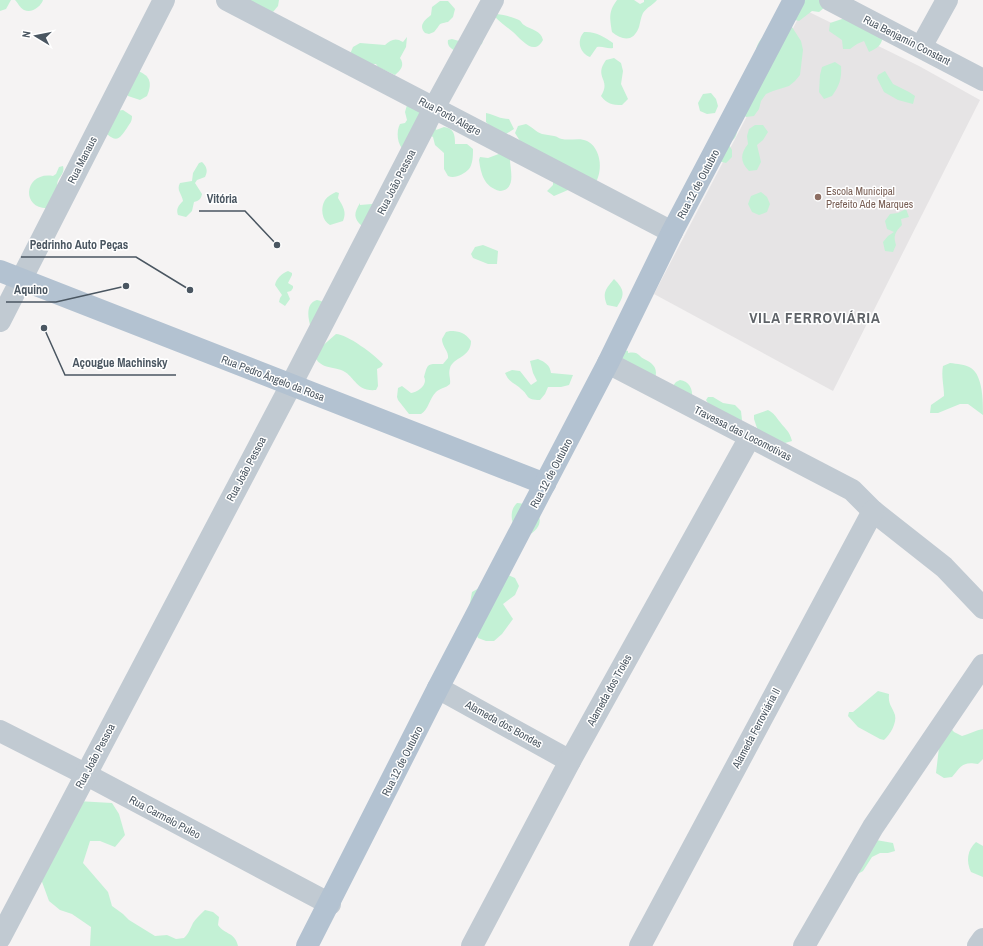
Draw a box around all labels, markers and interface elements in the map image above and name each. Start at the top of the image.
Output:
street label: Rua Benjamin Constant [861,12,953,68]
north arrow [16,16,56,56]
text: N [19,30,34,39]
street label: Rua Porto Alegre [416,94,484,138]
street label: Rua Manaus [64,134,100,186]
street label: Rua João Pessoa [374,147,418,217]
street label: Rua 12 de Outubro [674,147,722,221]
place label: Escola Municipal Prefeito Ade Marques [826,184,914,211]
callout: Vitória [199,187,245,211]
text: Vitória [207,191,238,207]
marker: Escola Municipal Prefeito Ade Marques [813,192,823,202]
callout: Pedrinho Auto Peças [21,233,136,257]
text: Pedrinho Auto Peças [30,237,129,253]
callout: Aquino [6,278,56,302]
text: Aquino [14,282,48,298]
district label: VILA FERROVIÁRIA [749,307,881,328]
callout: Açougue Machinsky [65,351,176,375]
street label: Rua Pedro Ângelo da Rosa [219,352,327,404]
text: Açougue Machinsky [72,355,168,371]
street label: Travessa das Locomotivas [692,402,794,464]
street label: Rua João Pessoa [223,434,269,504]
street label: Rua 12 de Outubro [527,436,575,510]
street label: Alameda dos Troles [583,651,635,729]
street label: Alameda Ferroviária II [728,685,783,772]
street label: Alameda dos Bondes [462,697,545,751]
street label: Rua João Pessoa [72,721,118,791]
street label: Rua 12 de Outubro [378,724,426,798]
street label: Rua Carmelo Puleo [127,792,203,842]

